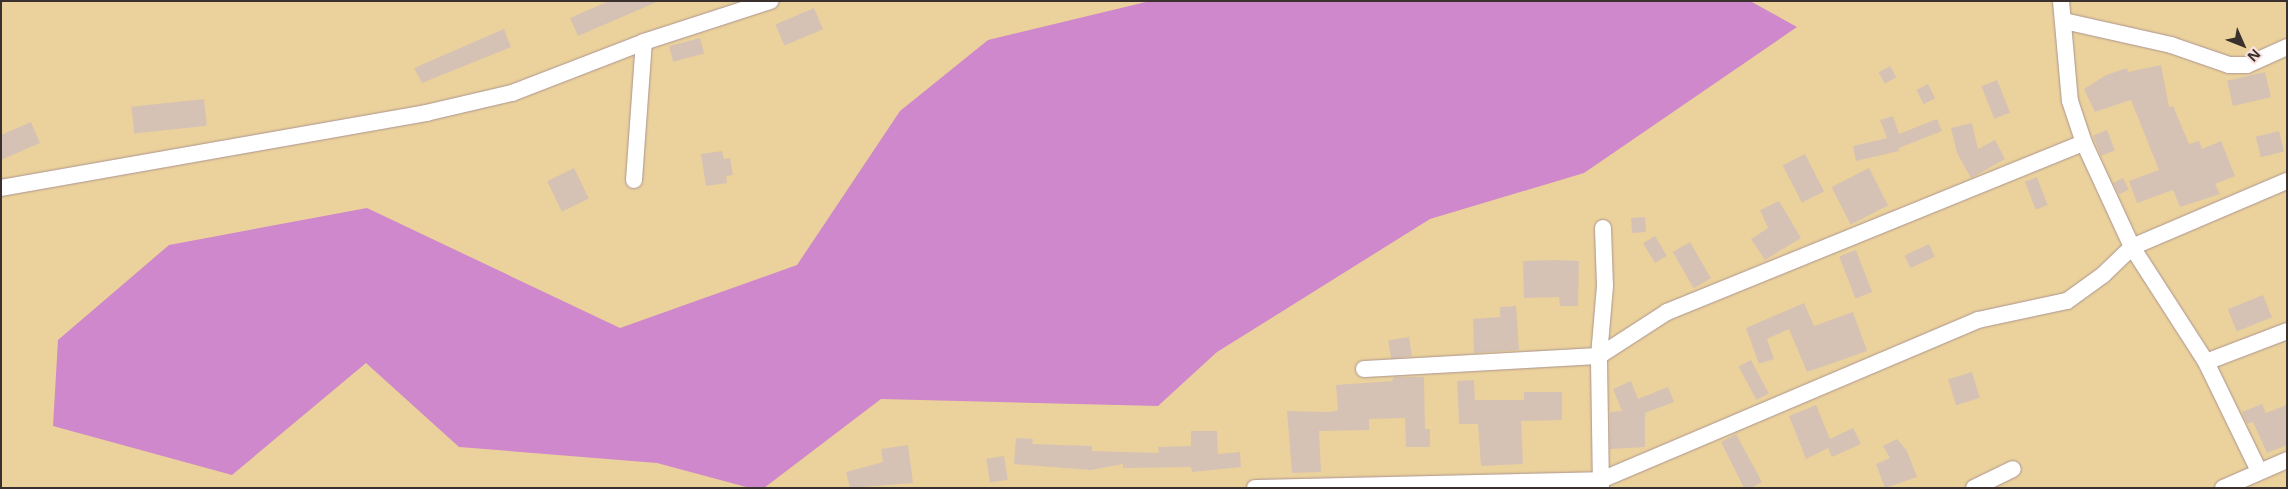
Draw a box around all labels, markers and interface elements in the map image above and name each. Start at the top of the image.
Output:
north arrow [2218,20,2268,70]
text: N [2243,45,2265,66]

